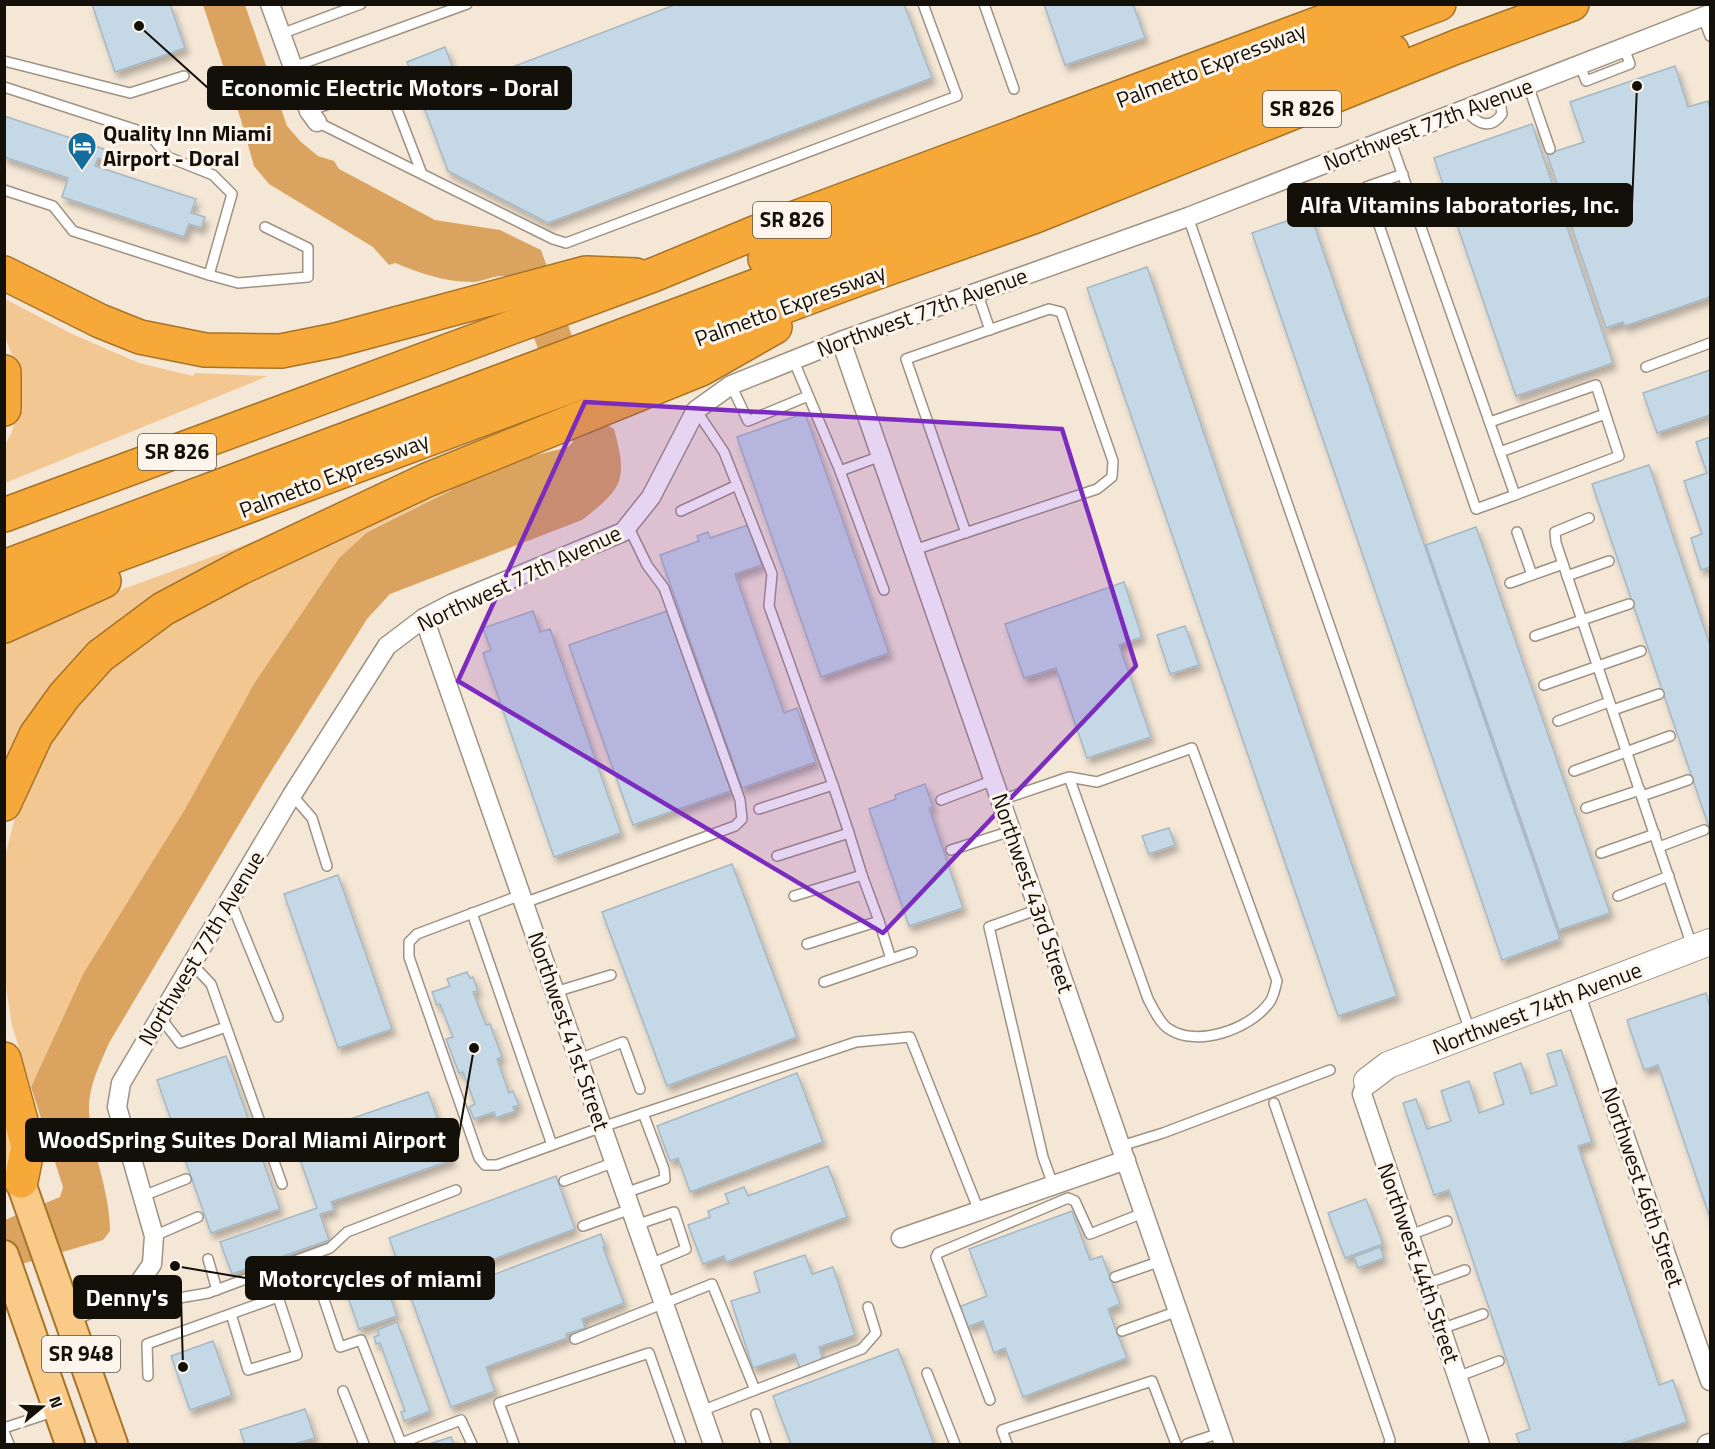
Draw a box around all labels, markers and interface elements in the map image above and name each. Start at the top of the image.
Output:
street label: Palmetto Expressway [1111,13,1311,117]
callout: Economic Electric Motors - Doral [208,67,571,109]
street label: Northwest 77th Avenue [1318,68,1538,180]
text: Economic Electric Motors - Doral [221,69,559,105]
road number: SR 826 [1263,91,1341,127]
place label: Quality Inn Miami Airport - Doral [103,116,272,175]
hotel icon: Quality Inn Miami Airport - Doral [66,130,98,172]
callout: Alfa Vitamins laboratories, Inc. [1288,184,1632,226]
text: Alfa Vitamins laboratories, Inc. [1300,186,1620,222]
road number: SR 826 [753,202,831,238]
street label: Palmetto Expressway [690,255,891,355]
street label: Northwest 77th Avenue [812,258,1032,366]
street label: Palmetto Expressway [234,423,434,527]
road number: SR 826 [138,434,216,470]
street label: Northwest 77th Avenue [411,516,627,640]
street label: Northwest 43rd Street [983,789,1083,998]
street label: Northwest 77th Avenue [129,844,273,1052]
street label: Northwest 41st Street [519,927,619,1135]
street label: Northwest 74th Avenue [1427,952,1647,1064]
street label: Northwest 46th Street [1593,1082,1693,1292]
callout: WoodSpring Suites Doral Miami Airport [26,1119,458,1161]
text: WoodSpring Suites Doral Miami Airport [38,1121,446,1157]
street label: Northwest 44th Street [1369,1158,1469,1368]
callout: Motorcycles of miami [246,1257,494,1299]
text: Motorcycles of miami [258,1260,482,1296]
callout: Denny's [74,1276,181,1318]
text: Denny's [85,1279,169,1315]
road number: SR 948 [42,1336,120,1372]
north arrow [12,1377,72,1437]
text: N [43,1393,69,1411]

